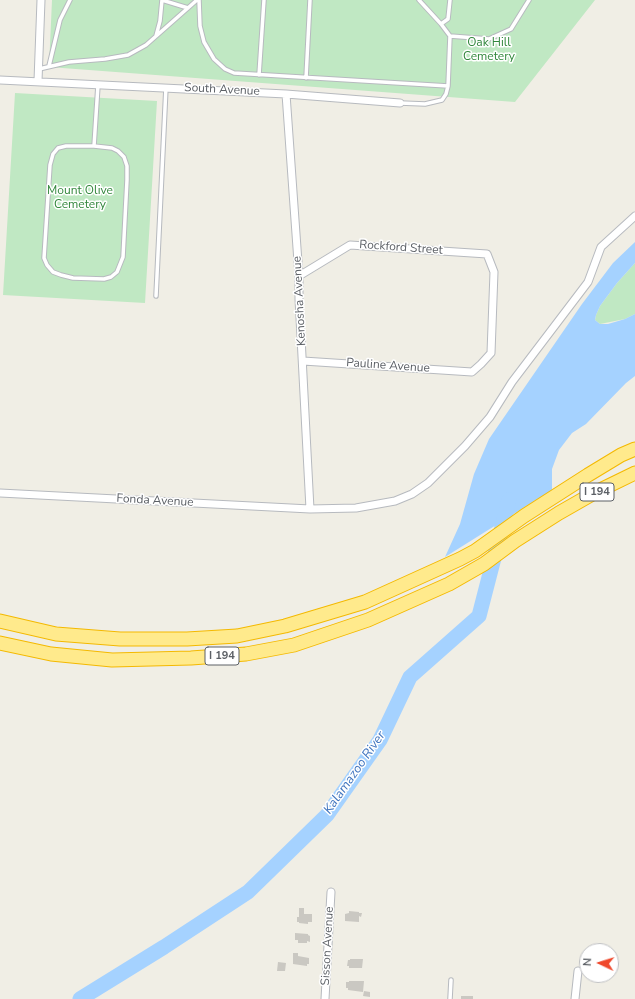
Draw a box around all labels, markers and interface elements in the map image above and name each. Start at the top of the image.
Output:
park label: Oak Hill Cemetery [463,36,515,64]
street label: South Avenue [184,81,260,99]
park label: Mount Olive Cemetery [47,184,113,212]
street label: Rockford Street [359,238,443,258]
street label: Kenosha Avenue [290,256,310,346]
street label: Pauline Avenue [346,356,430,376]
road number: I 194 [580,483,614,501]
street label: Fonda Avenue [116,492,194,510]
road number: I 194 [205,647,239,665]
water label: Kalamazoo River [321,729,389,817]
street label: Sisson Avenue [319,906,337,986]
north arrow [579,943,619,983]
text: N [580,958,595,967]

